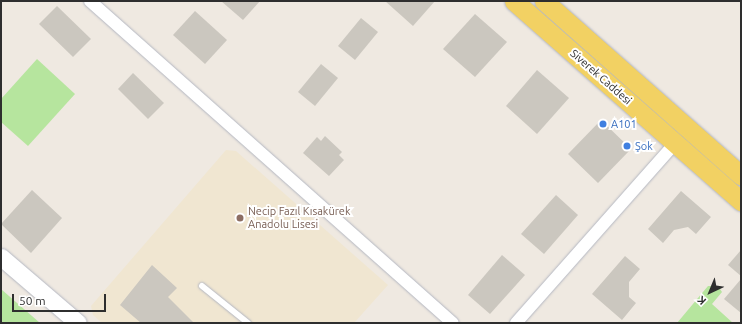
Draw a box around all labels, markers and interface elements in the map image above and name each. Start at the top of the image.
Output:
street label: Siverek Caddesi [568,47,634,107]
place label: A101 [611,117,637,131]
marker: A101 [598,119,608,129]
place label: Şok [635,139,653,153]
marker: Şok [622,141,632,151]
place label: Necip Fazıl Kısakürek Anadolu Lisesi [248,205,350,231]
marker: Necip Fazıl Kısakürek Anadolu Lisesi [235,213,245,223]
north arrow [690,272,730,312]
scale bar [14,286,108,312]
text: 50 m [19,294,46,307]
text: K [695,294,708,307]

